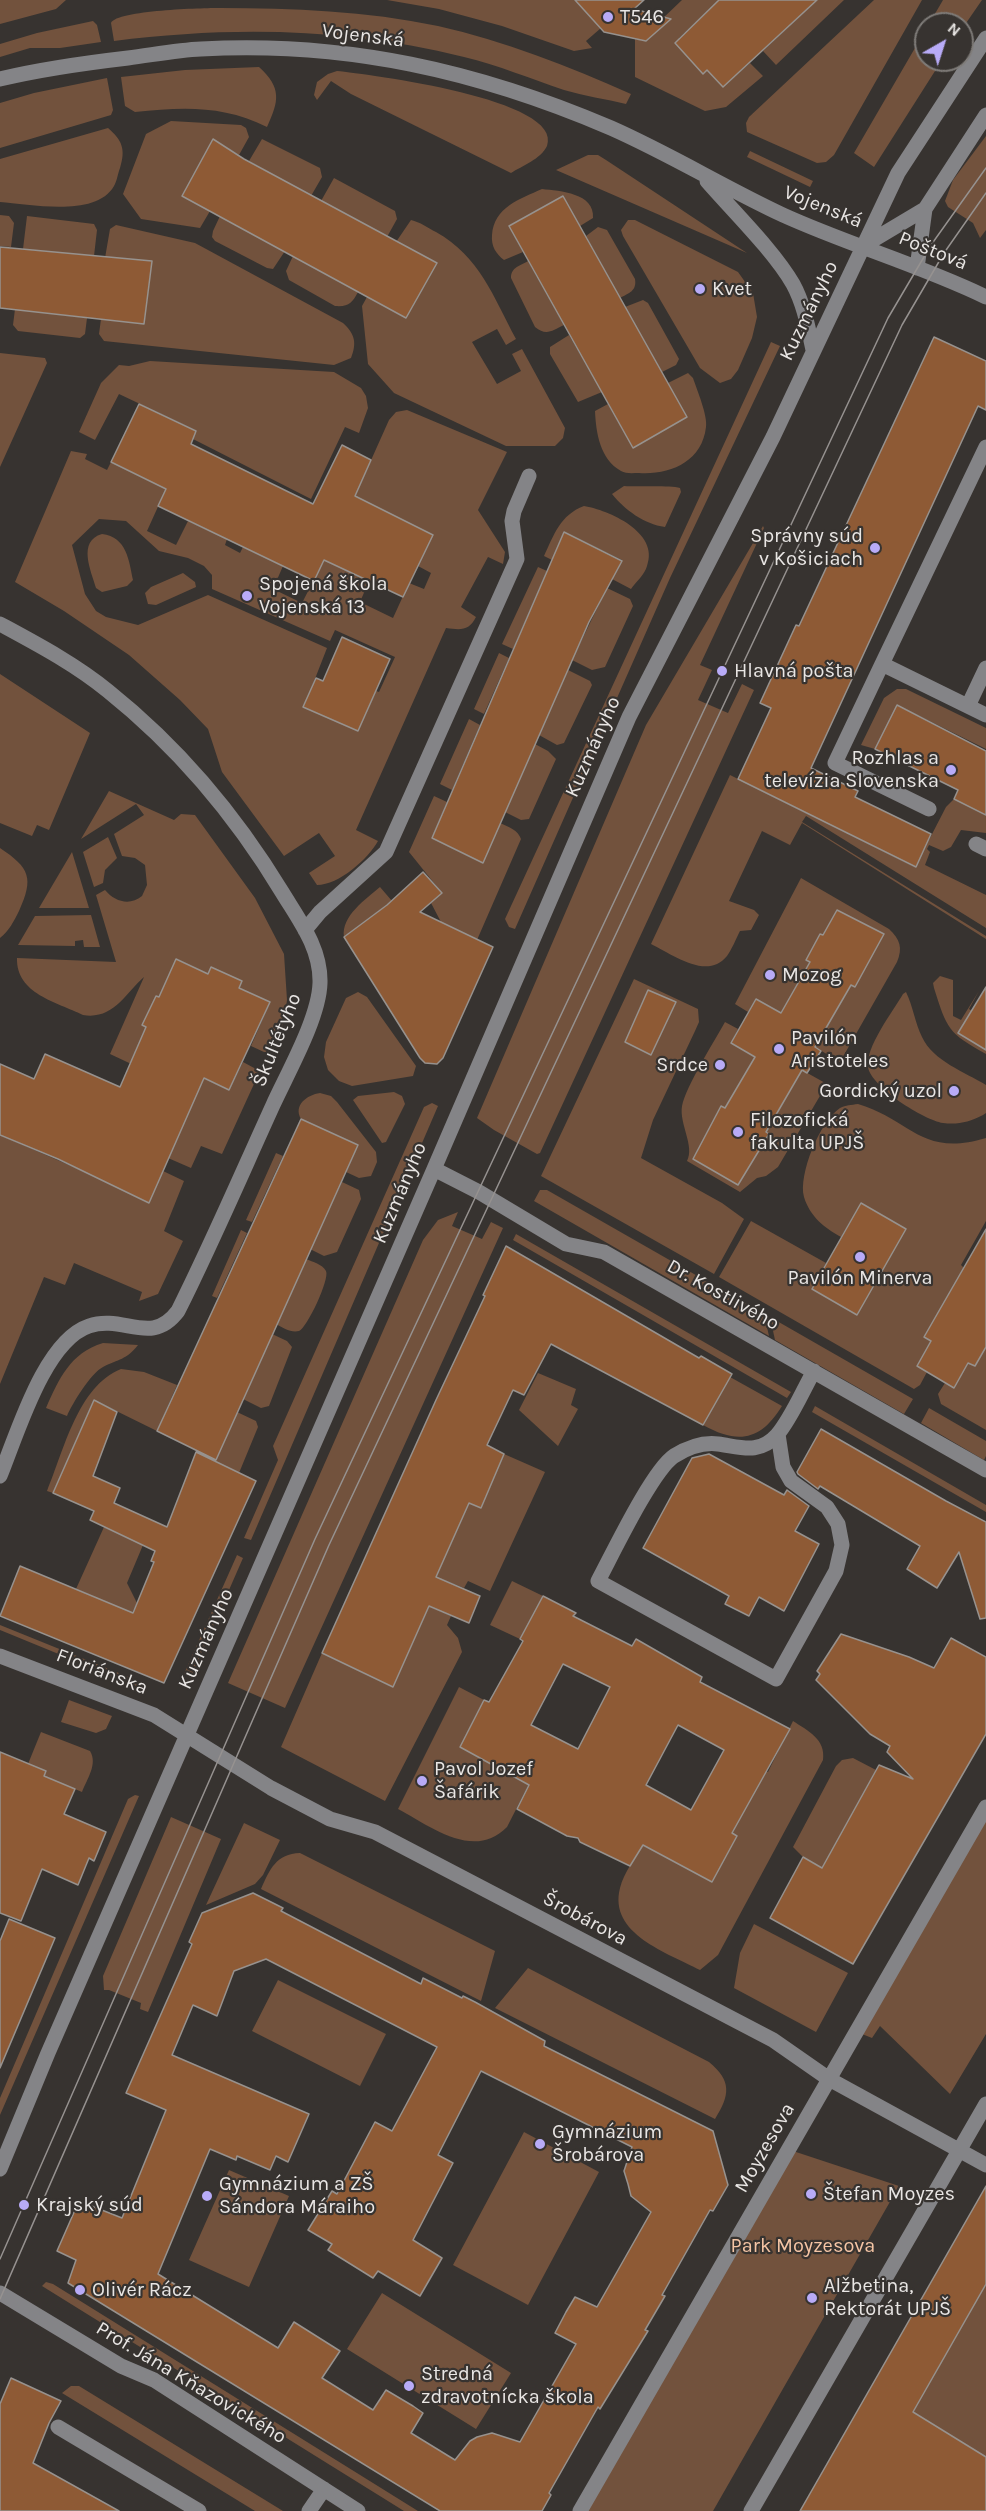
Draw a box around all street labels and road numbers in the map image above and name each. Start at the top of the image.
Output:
street label: Vojenská [320,19,406,53]
street label: Vojenská [780,180,866,234]
street label: Poštová [895,226,971,276]
street label: Kuzmányho [775,257,843,365]
street label: Kuzmányho [560,693,626,801]
street label: Škultétyho [247,990,307,1090]
street label: Kuzmányho [368,1139,432,1247]
street label: Dr. Kostlivého [663,1254,783,1336]
street label: Kuzmányho [173,1585,239,1693]
street label: Floriánska [53,1644,151,1700]
street label: Šrobárova [539,1887,631,1951]
street label: Moyzesova [730,2099,800,2197]
street label: Prof. Jána Kňazovického [91,2317,291,2449]

